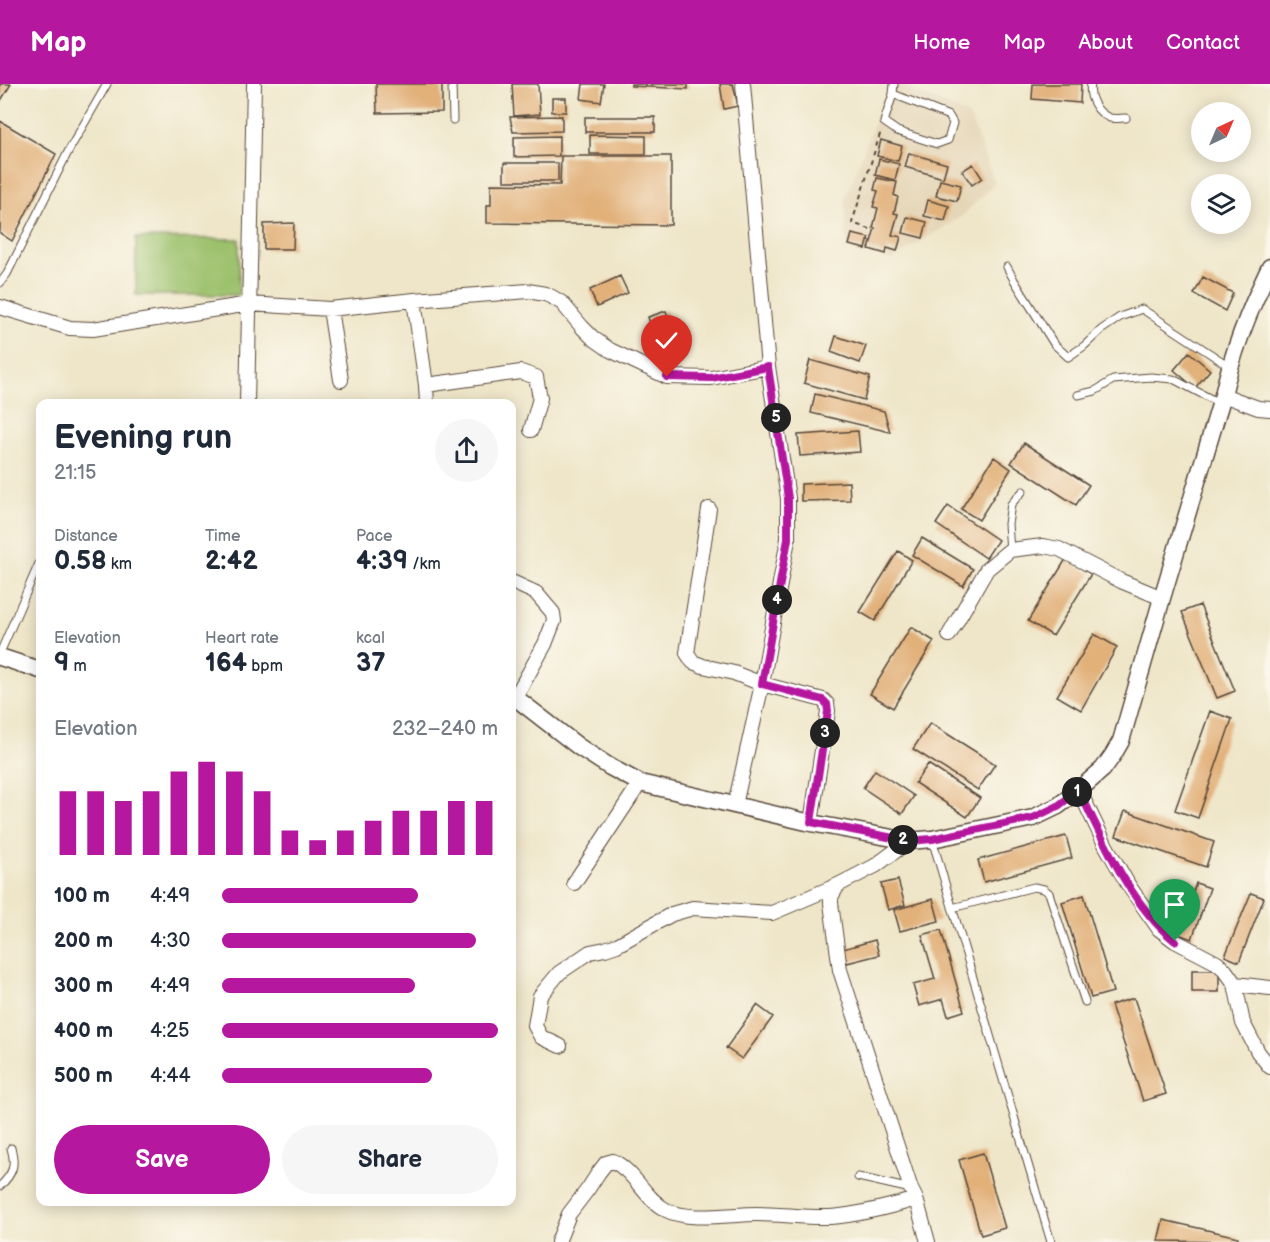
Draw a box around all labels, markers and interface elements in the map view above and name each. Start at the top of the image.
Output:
text: Map [30,26,86,59]
text: Home [913,30,970,55]
text: Map [1003,30,1045,55]
text: About [1078,30,1133,55]
text: Contact [1166,30,1240,55]
north arrow [1191,102,1251,162]
map controls [1191,102,1251,234]
button: layers [1191,174,1251,234]
pin [641,315,692,377]
icon: check [650,324,683,357]
pin: 5 [761,403,791,433]
text: 5 [771,408,781,427]
text: Evening run [54,418,232,458]
button: share [435,419,498,482]
text: 21:15 [54,461,96,485]
text: Distance [54,527,118,546]
text: Time [205,527,240,546]
text: Pace [356,527,392,546]
text: 0.58 [54,546,107,577]
text: 2:42 [205,546,258,577]
text: 4:39 [356,546,408,577]
text: km [107,555,132,574]
text: /km [408,555,441,574]
pin: 4 [762,585,792,615]
text: 4 [772,590,782,609]
text: Elevation [54,629,121,648]
text: Heart rate [205,629,279,648]
text: kcal [356,629,385,648]
text: 9 [54,648,69,679]
text: 164 [205,648,247,679]
text: 37 [356,648,386,679]
text: m [69,657,87,676]
text: bpm [247,657,283,676]
text: Elevation [54,717,137,741]
text: 232–240 m [392,717,498,741]
pin: 3 [810,718,840,748]
text: 3 [820,723,830,742]
pin: 1 [1062,777,1092,807]
text: 1 [1074,782,1080,801]
pin: 2 [888,825,918,855]
text: 2 [898,830,908,849]
pin [1149,879,1200,941]
text: 100 m [54,884,110,908]
text: 4:49 [150,884,190,908]
icon: arrive [1158,888,1191,921]
text: 200 m [54,929,113,953]
text: 4:30 [150,929,190,953]
text: 300 m [54,974,113,998]
text: 4:49 [150,974,190,998]
text: 400 m [54,1019,113,1043]
text: 4:25 [150,1019,190,1043]
text: 500 m [54,1064,113,1088]
text: 4:44 [150,1064,191,1088]
button: Save [54,1125,270,1194]
button: Share [282,1125,498,1194]

